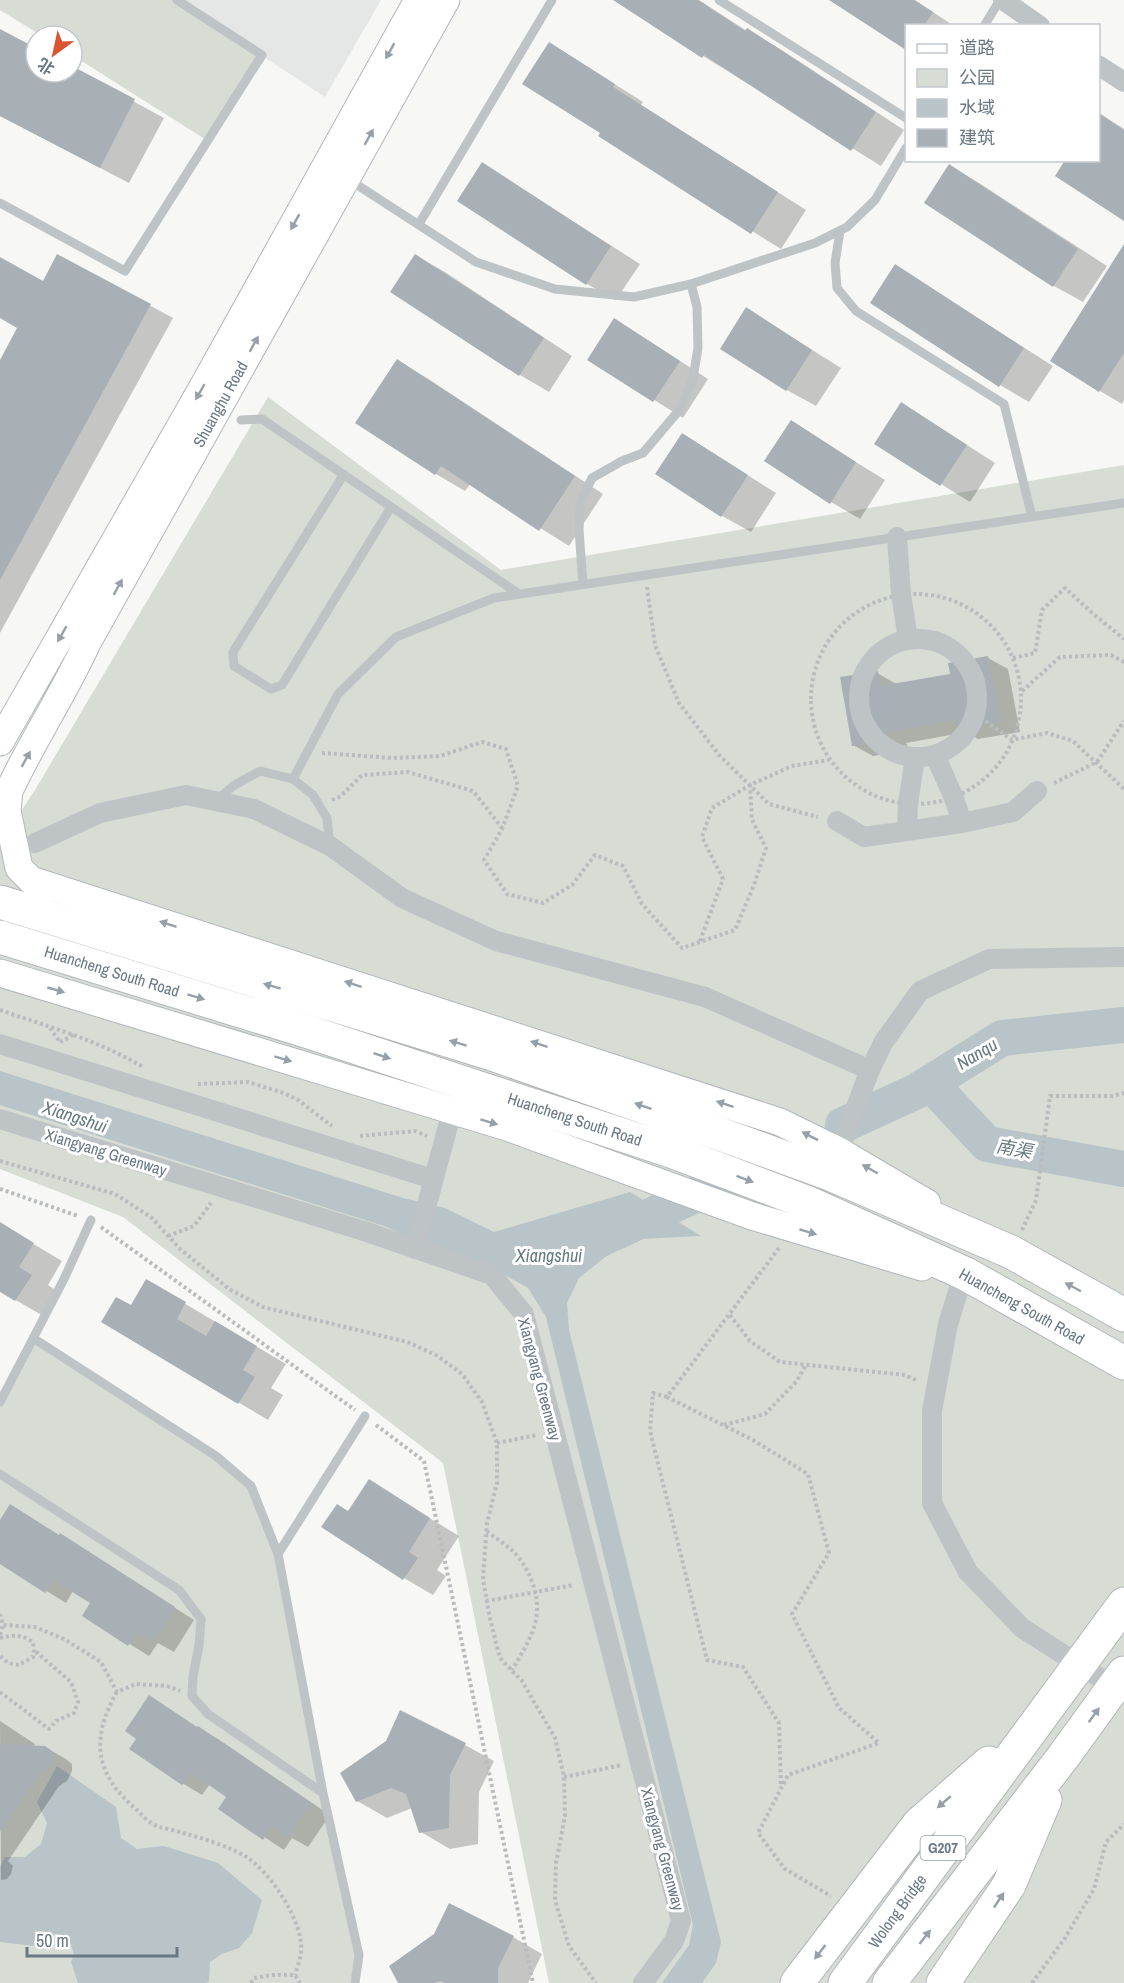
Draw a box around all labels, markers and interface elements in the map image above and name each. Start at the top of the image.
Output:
north arrow [24,24,84,84]
legend [905,24,1100,162]
text: 道路 [959,35,995,60]
one-way arrow [385,43,395,60]
text: 北 [33,53,59,80]
text: 公园 [959,65,995,90]
text: 水域 [959,95,995,120]
text: 建筑 [959,125,995,150]
one-way arrow [364,128,374,145]
one-way arrow [290,213,300,230]
one-way arrow [249,335,259,352]
street label: Shuanghu Road [187,357,253,451]
one-way arrow [195,384,206,400]
one-way arrow [113,578,123,595]
one-way arrow [57,626,67,643]
one-way arrow [21,750,31,767]
one-way arrow [159,919,177,928]
street label: Huancheng South Road [42,940,182,1002]
one-way arrow [344,979,362,988]
one-way arrow [263,981,281,990]
one-way arrow [47,986,65,995]
one-way arrow [188,993,206,1002]
water label: Nanqu [952,1032,1002,1075]
one-way arrow [449,1038,467,1047]
one-way arrow [530,1038,548,1048]
one-way arrow [373,1052,391,1061]
one-way arrow [274,1055,292,1064]
street label: Huancheng South Road [505,1087,645,1151]
water label: Xiangshui [39,1094,111,1139]
one-way arrow [716,1098,734,1108]
one-way arrow [634,1101,652,1111]
one-way arrow [480,1118,498,1127]
street label: Xiangyang Greenway [42,1123,170,1181]
one-way arrow [801,1132,818,1141]
water label: 南渠 [994,1133,1037,1164]
one-way arrow [862,1164,878,1175]
one-way arrow [736,1174,754,1184]
one-way arrow [799,1228,817,1238]
water label: Xiangshui [515,1243,582,1268]
street label: Huancheng South Road [955,1262,1089,1350]
one-way arrow [1064,1282,1081,1292]
street label: Xiangyang Greenway [513,1315,567,1443]
one-way arrow [1087,1708,1099,1723]
street label: Xiangyang Greenway [636,1785,690,1913]
one-way arrow [937,1795,952,1808]
road number: G207 [920,1836,966,1860]
street label: Wolong Bridge [863,1870,931,1952]
one-way arrow [993,1892,1004,1908]
scale bar [27,1920,177,1958]
text: 50 m [36,1928,69,1953]
one-way arrow [918,1929,930,1944]
one-way arrow [815,1945,827,1960]

